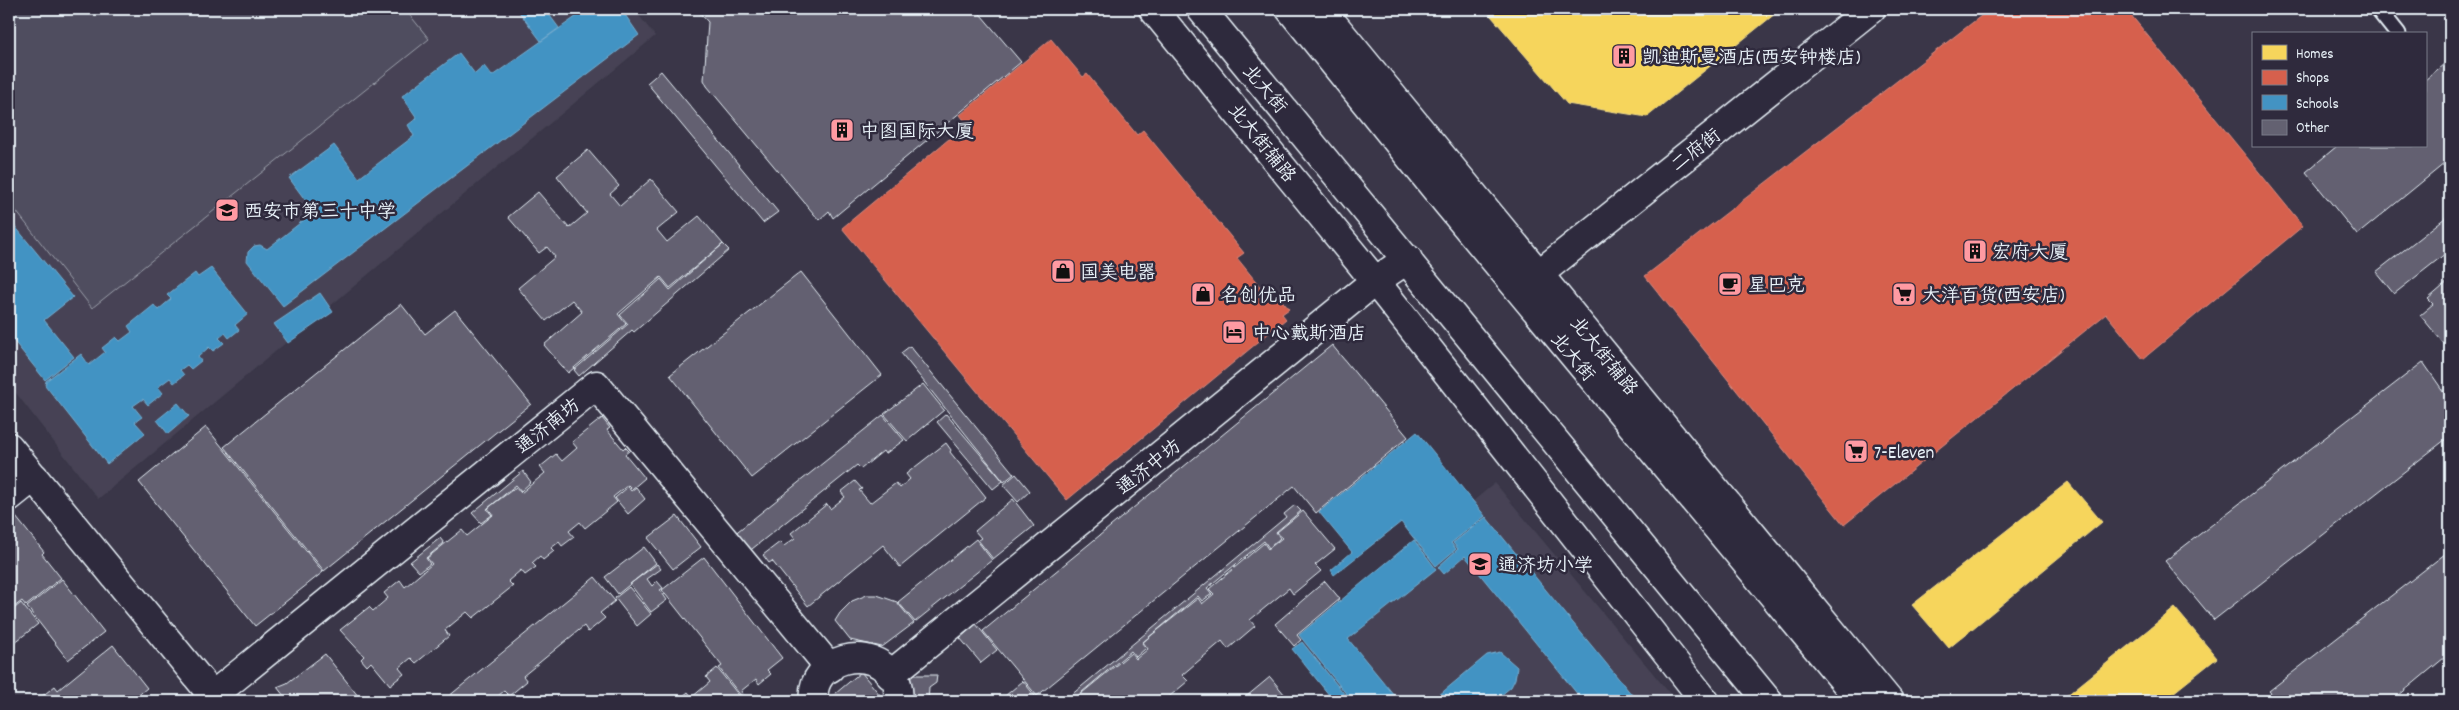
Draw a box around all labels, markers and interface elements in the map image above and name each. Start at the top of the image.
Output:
legend [2252,32,2426,148]
building icon: 凯迪斯曼酒店(西安钟楼店) [1611,43,1637,69]
text: Homes [2296,44,2334,66]
place label: 凯迪斯曼酒店(西安钟楼店) [1642,46,1861,73]
street label: 北大街 [1235,60,1292,121]
text: Shops [2296,68,2329,90]
text: Schools [2296,94,2339,116]
street label: 北大街辅路 [1220,99,1301,190]
building icon: 中图国际大厦 [829,117,855,143]
text: Other [2296,118,2330,140]
place label: 中图国际大厦 [860,120,974,147]
street label: 二府街 [1666,124,1728,180]
school or university icon: 西安市第三十中学 [214,197,240,223]
place label: 西安市第三十中学 [244,200,396,227]
building icon: 宏府大厦 [1962,238,1988,264]
place label: 宏府大厦 [1992,241,2068,268]
shop icon: 国美电器 [1050,258,1076,284]
place label: 国美电器 [1080,261,1156,288]
cafe icon: 星巴克 [1717,271,1743,297]
place label: 星巴克 [1748,274,1805,301]
shop icon: 名创优品 [1190,281,1216,307]
supermarket icon: 大洋百货(西安店) [1891,281,1917,307]
place label: 名创优品 [1220,284,1296,311]
place label: 大洋百货(西安店) [1922,284,2065,311]
street label: 北大街辅路 [1566,311,1644,399]
hotel icon: 中心戴斯酒店 [1221,319,1247,345]
place label: 中心戴斯酒店 [1252,322,1366,349]
street label: 北大街 [1547,327,1601,385]
street label: 通济南坊 [511,393,587,462]
street label: 通济中坊 [1112,434,1188,503]
supermarket icon: 7-Eleven [1843,438,1869,464]
place label: 7-Eleven [1874,441,1934,468]
school or university icon: 通济坊小学 [1467,551,1493,577]
place label: 通济坊小学 [1498,554,1593,581]

